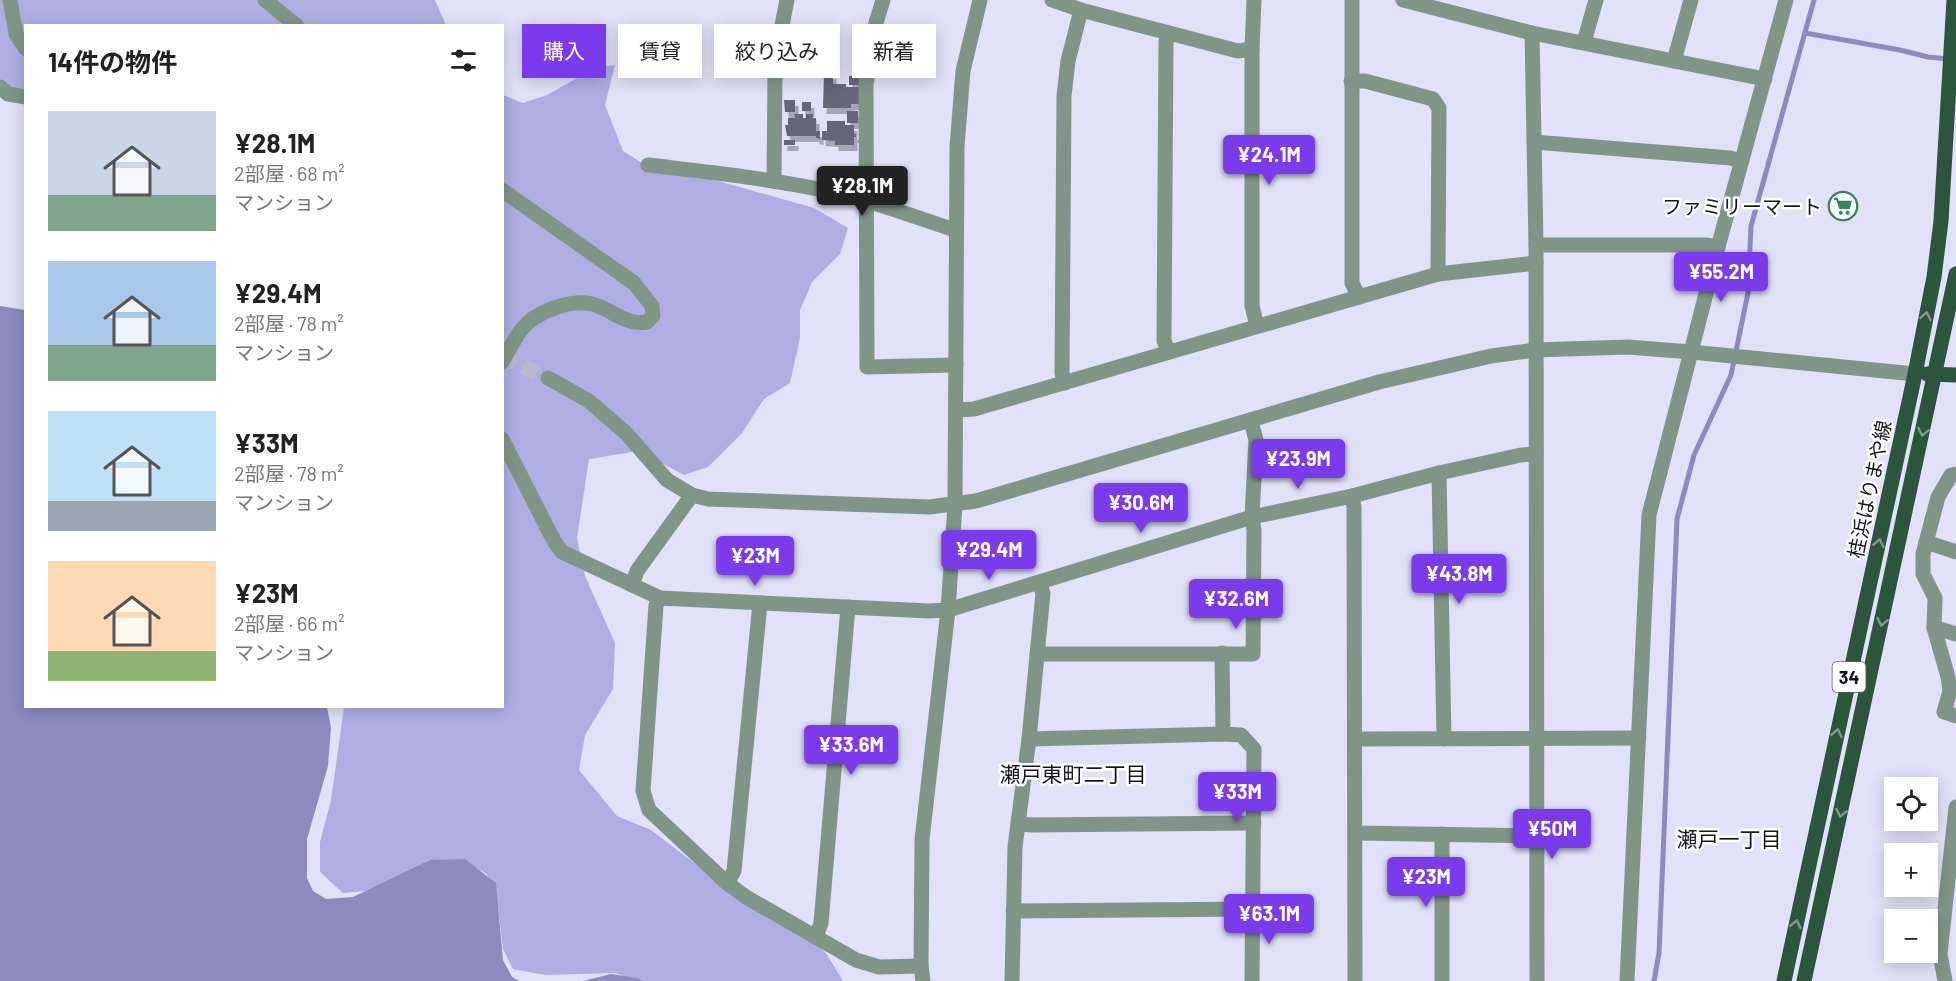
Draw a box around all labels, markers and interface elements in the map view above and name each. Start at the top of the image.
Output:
chip: 購入 [522,24,606,78]
chip: 賃貸 [618,24,702,78]
chip: 絞り込み [714,24,840,78]
chip: 新着 [852,24,936,78]
icon: filters [447,44,480,77]
text: 14件の物件 [48,46,177,77]
text: ¥28.1M [234,127,315,158]
icon: home [96,135,168,207]
pin: ¥24.1M [1220,135,1318,186]
text: ¥24.1M [1237,142,1301,166]
text: 2部屋 · 68 m² [234,161,345,185]
pin: ¥28.1M [813,166,911,217]
text: ¥28.1M [831,173,893,197]
text: マンション [234,190,334,214]
supermarket icon: ファミリーマート [1827,190,1859,222]
place label: ファミリーマート [1662,194,1822,218]
pin: ¥55.2M [1672,252,1770,303]
text: ¥55.2M [1688,259,1754,283]
text: ¥29.4M [234,277,322,308]
icon: home [96,285,168,357]
text: 2部屋 · 78 m² [234,311,344,335]
one-way arrow [1919,312,1932,322]
text: マンション [234,340,334,364]
street label: 桂浜はりまや線 [1843,418,1895,560]
text: ¥33M [234,427,299,458]
one-way arrow [1917,427,1930,437]
icon: home [96,435,168,507]
pin: ¥23.9M [1249,439,1347,490]
text: ¥23.9M [1265,446,1331,470]
text: 2部屋 · 78 m² [234,461,344,485]
pin: ¥30.6M [1092,483,1190,534]
text: マンション [234,490,334,514]
text: ¥30.6M [1108,490,1174,514]
pin: ¥29.4M [940,530,1038,581]
pin: ¥23M [719,536,791,587]
text: ¥29.4M [955,537,1023,561]
one-way arrow [1871,538,1884,548]
text: ¥23M [730,543,780,567]
pin: ¥43.8M [1410,554,1508,605]
text: ¥43.8M [1425,561,1493,585]
text: ¥23M [234,577,299,608]
pin: ¥32.6M [1187,579,1285,630]
icon: home [96,585,168,657]
text: ¥32.6M [1203,586,1269,610]
text: 2部屋 · 66 m² [234,611,345,635]
one-way arrow [1876,617,1889,627]
text: マンション [234,640,334,664]
road number: 34 [1832,662,1866,692]
pin: ¥33.6M [802,725,900,776]
one-way arrow [1830,729,1843,739]
text: ¥33.6M [818,732,884,756]
district label: 瀬戸東町二丁目 [1000,761,1147,786]
pin: ¥33M [1201,772,1273,823]
map controls [1884,777,1938,963]
button: locate [1884,777,1938,831]
text: ¥33M [1212,779,1262,803]
one-way arrow [1835,808,1848,818]
pin: ¥50M [1516,809,1588,860]
text: ¥50M [1527,816,1577,840]
district label: 瀬戸一丁目 [1677,826,1782,851]
button: + [1884,843,1938,897]
pin: ¥23M [1390,857,1462,908]
text: ¥23M [1401,864,1451,888]
pin: ¥63.1M [1220,894,1318,945]
text: ¥63.1M [1238,901,1300,925]
button: − [1884,909,1938,963]
one-way arrow [1789,919,1802,929]

